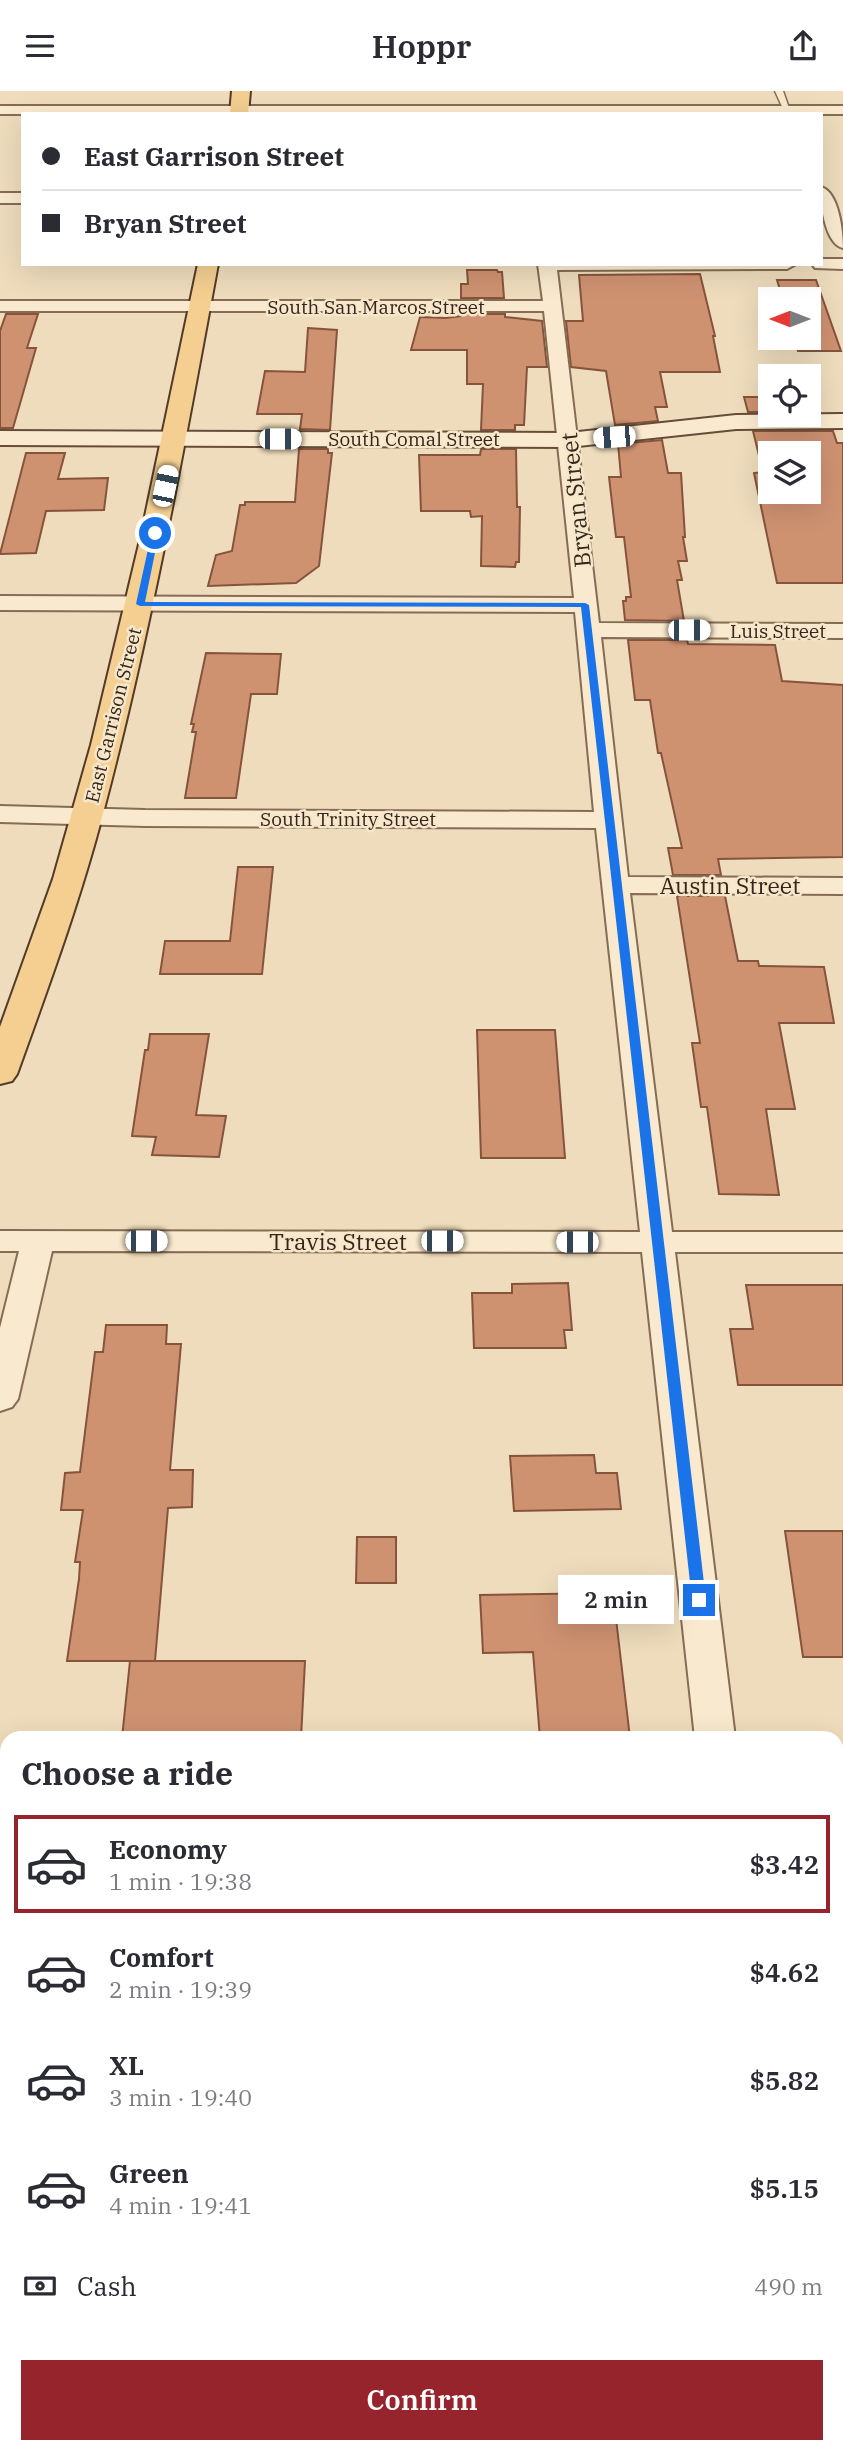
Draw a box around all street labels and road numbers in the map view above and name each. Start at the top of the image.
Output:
street label: South San Marcos Street [267,295,485,319]
street label: South Comal Street [328,427,500,451]
street label: Bryan Street [553,431,597,569]
street label: Luis Street [730,619,826,643]
street label: East Garrison Street [80,625,146,805]
street label: South Trinity Street [260,807,436,831]
street label: Austin Street [660,870,800,900]
street label: Travis Street [269,1226,407,1256]

